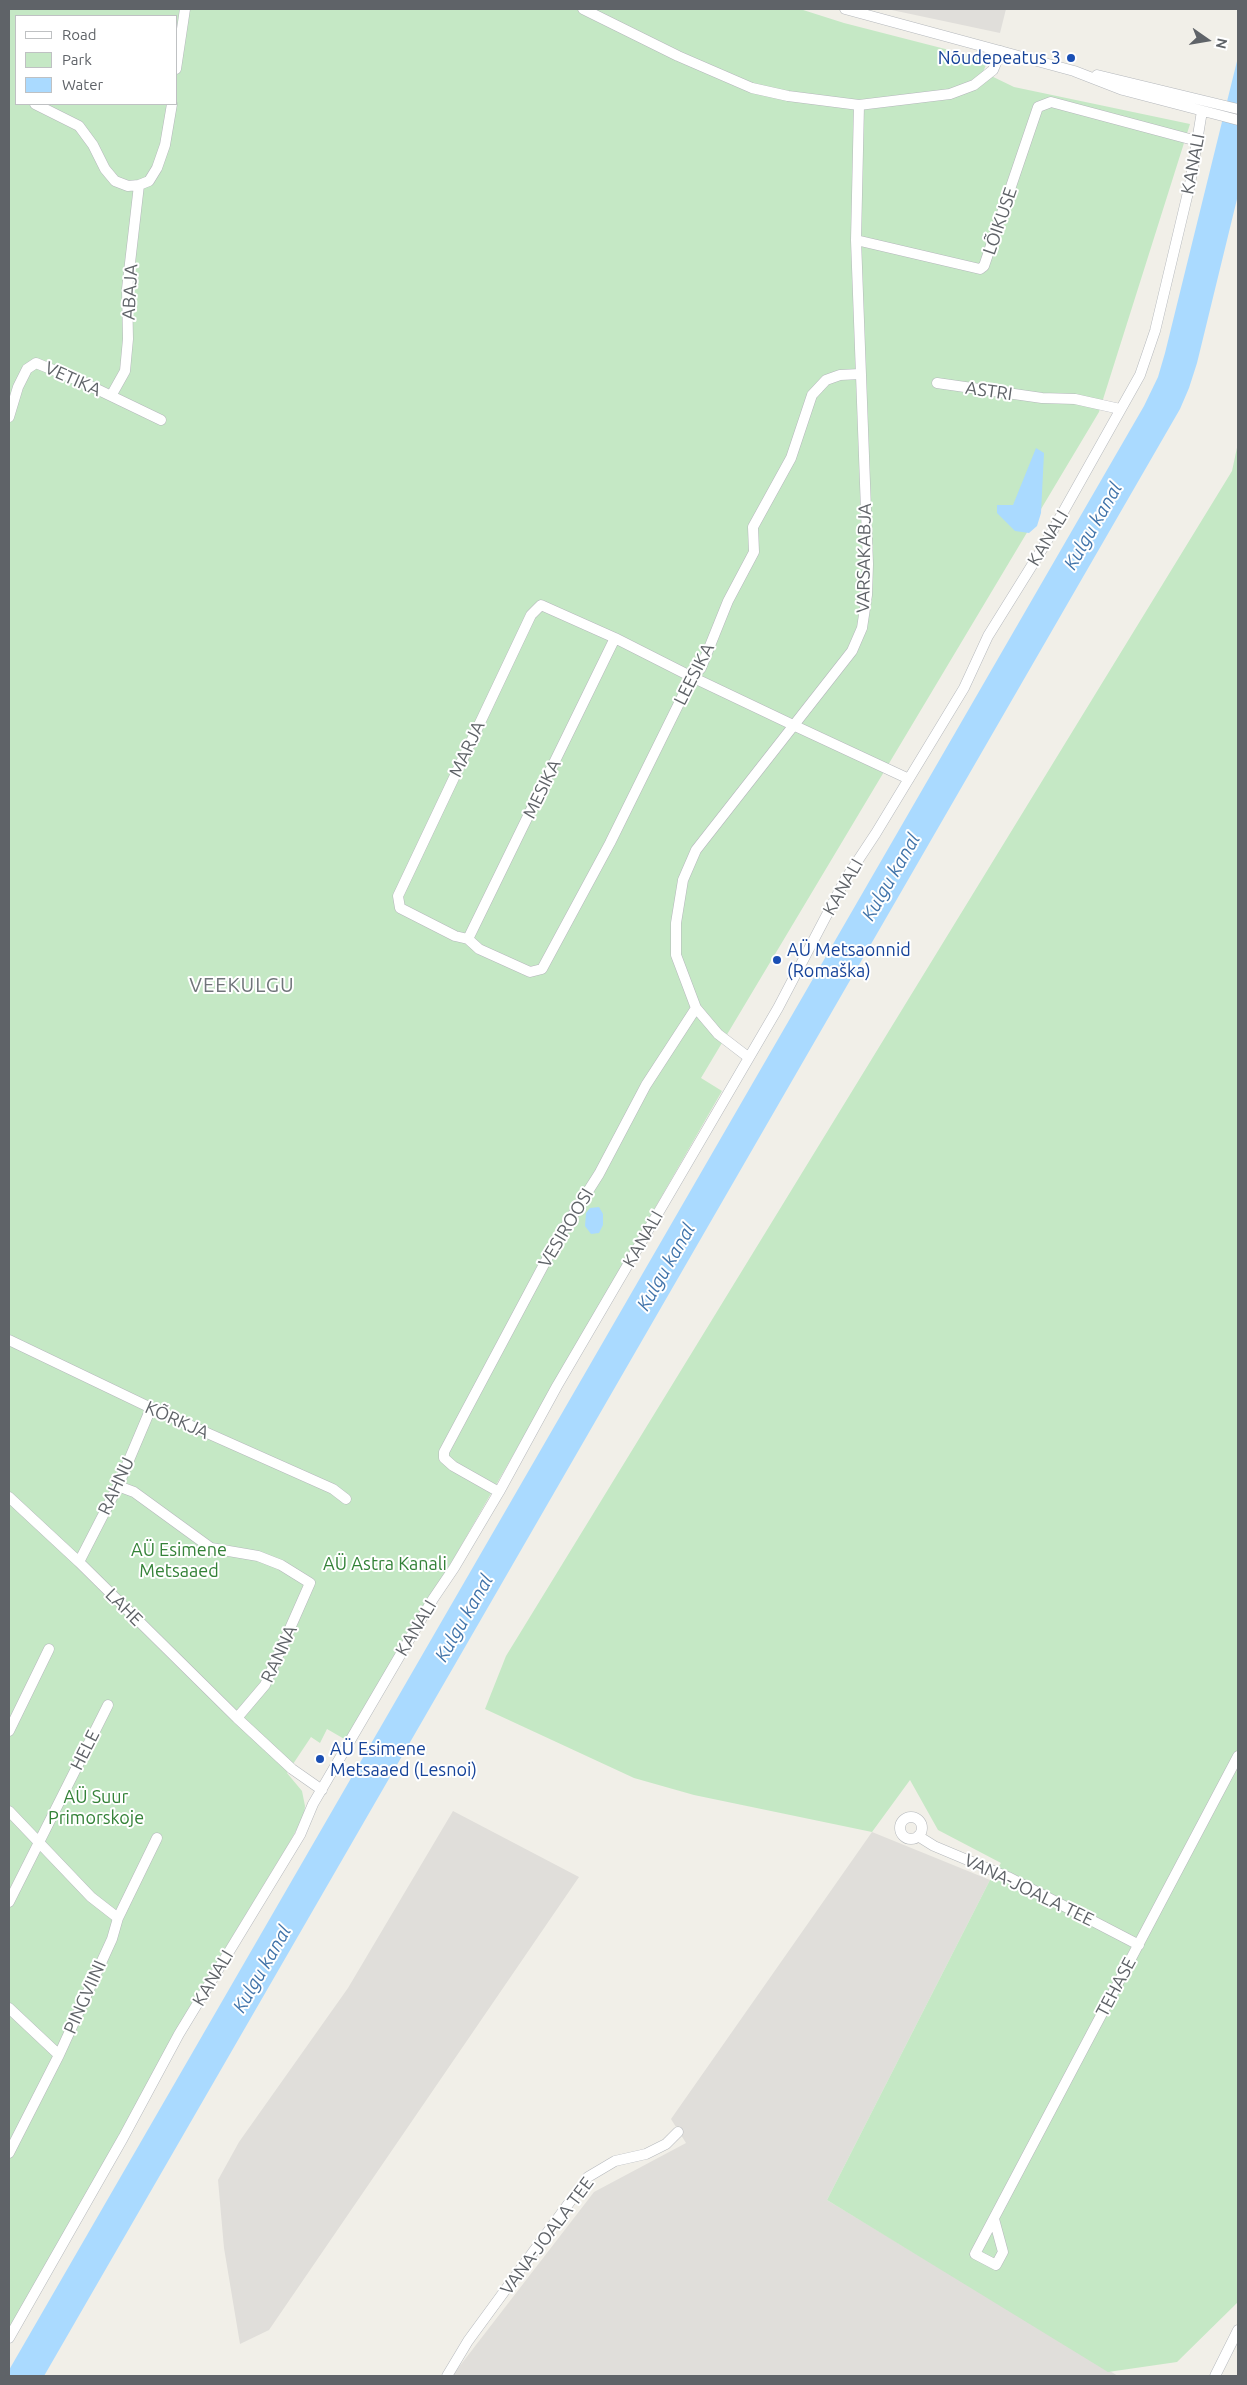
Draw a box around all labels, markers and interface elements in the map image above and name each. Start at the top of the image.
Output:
legend [15,15,178,105]
north arrow [1182,15,1232,65]
text: Road [62,26,97,43]
text: N [1213,36,1231,50]
place label: Nõudepeatus 3 [938,47,1061,69]
text: Park [62,51,92,68]
marker: Nõudepeatus 3 [1065,52,1077,64]
text: Water [62,76,103,93]
street label: KANALI [1177,132,1209,196]
street label: LÕIKUSE [978,184,1022,258]
street label: ABAJA [118,264,142,320]
street label: VETIKA [41,357,105,401]
street label: ASTRI [964,377,1014,405]
water label: Kulgu kanal [1059,478,1127,574]
street label: VARSAKABJA [852,503,876,613]
street label: KANALI [1023,506,1073,570]
street label: LEESIKA [669,639,719,709]
street label: MARJA [445,717,489,781]
street label: MESIKA [518,756,566,822]
water label: Kulgu kanal [857,829,925,925]
street label: KANALI [818,855,868,919]
place label: AÜ Metsaonnid (Romaška) [787,939,911,982]
marker: AÜ Metsaonnid (Romaška) [771,954,783,966]
district label: VEEKULGU [188,973,296,997]
street label: VESIROOSI [534,1184,598,1272]
street label: KANALI [618,1207,668,1271]
water label: Kulgu kanal [632,1219,700,1315]
street label: KÕRKJA [142,1396,212,1444]
street label: RAHNU [93,1454,139,1518]
park label: AÜ Esimene Metsaaed [131,1539,227,1582]
park label: AÜ Astra Kanali [323,1553,447,1575]
water label: Kulgu kanal [430,1570,498,1666]
street label: LAHE [101,1584,147,1630]
street label: KANALI [391,1596,441,1660]
street label: RANNA [256,1622,302,1686]
street label: HELE [66,1726,104,1774]
place label: AÜ Esimene Metsaaed (Lesnoi) [330,1738,477,1780]
marker: AÜ Esimene Metsaaed (Lesnoi) [314,1753,326,1765]
park label: AÜ Suur Primorskoje [48,1786,144,1828]
street label: VANA-JOALA TEE [961,1849,1097,1931]
water label: Kulgu kanal [228,1921,296,2017]
street label: KANALI [188,1946,238,2010]
street label: TEHASE [1091,1954,1141,2020]
street label: PINGVIINI [59,1957,111,2037]
street label: VANA-JOALA TEE [496,2173,598,2299]

